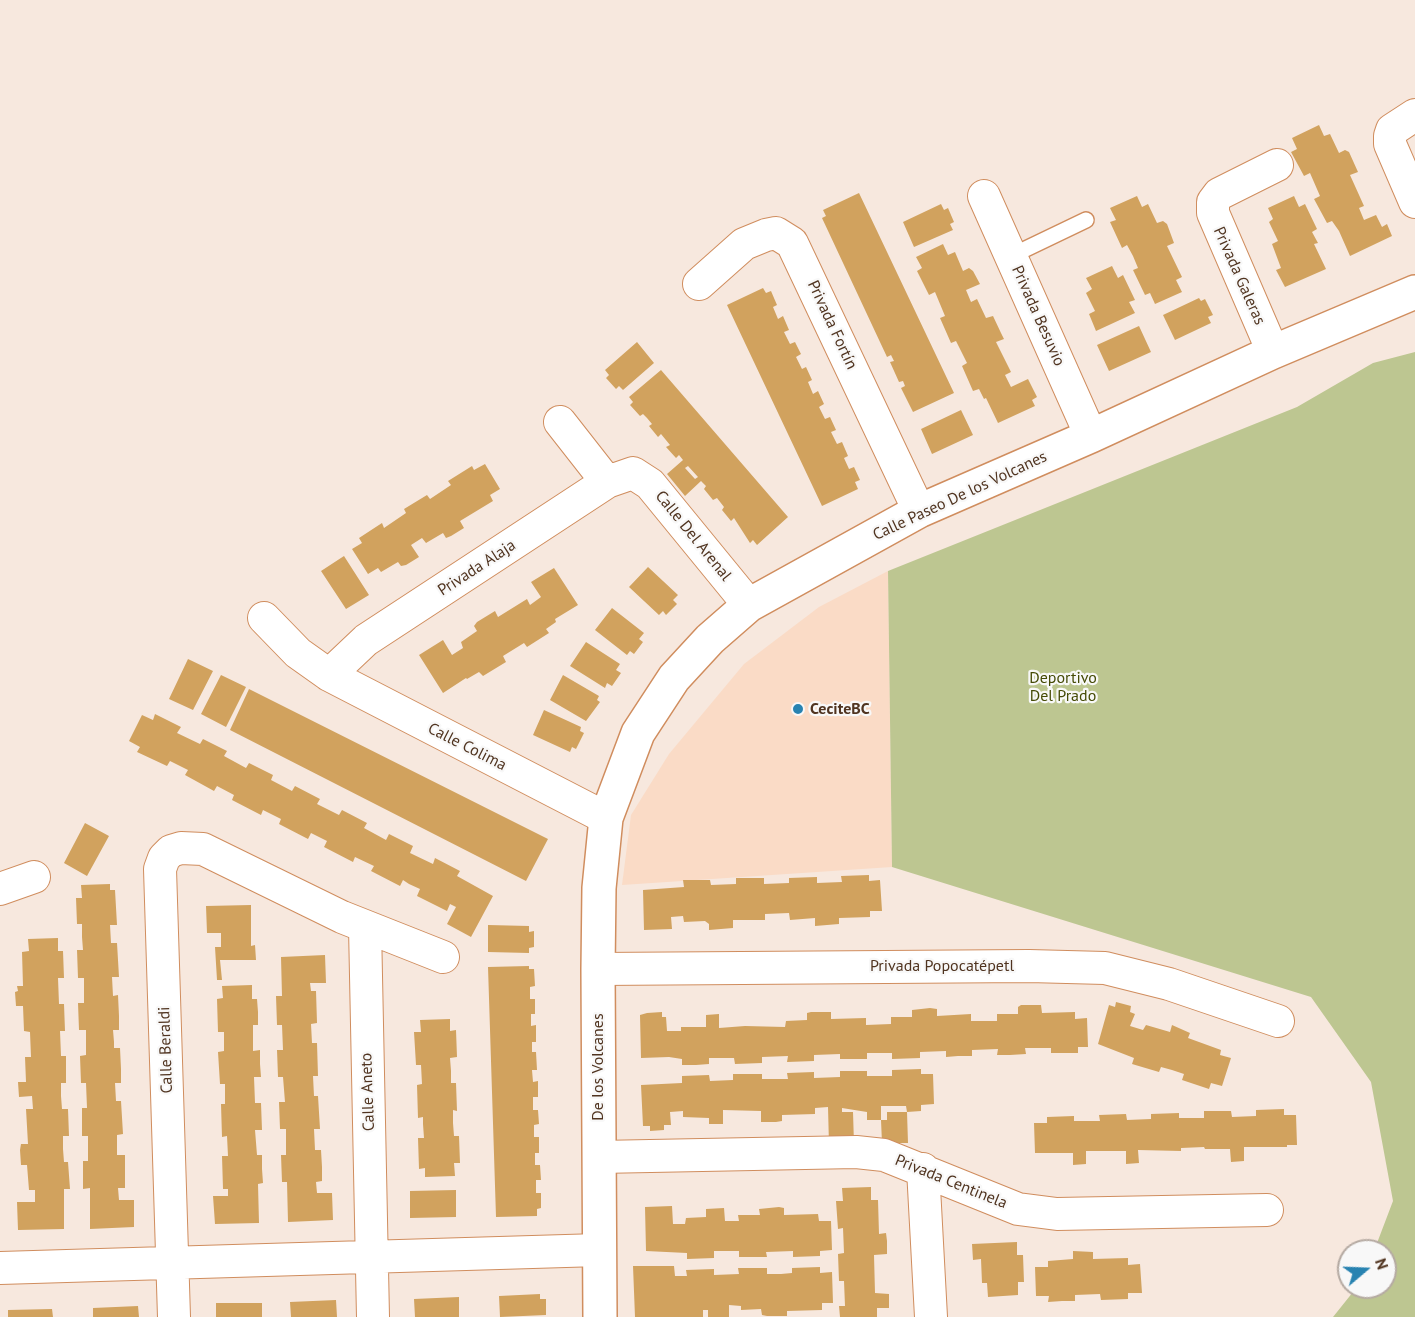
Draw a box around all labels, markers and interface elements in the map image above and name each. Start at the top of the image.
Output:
street label: Privada Galeras [1209,224,1269,328]
street label: Privada Besuvio [1007,263,1069,369]
street label: Privada Fortín [803,278,861,372]
street label: Calle Paseo De los Volcanes [870,447,1050,545]
street label: Calle Del Arenal [651,487,735,585]
street label: Privada Alaja [435,536,519,600]
park label: Deportivo Del Prado [1029,668,1097,706]
place label: CeciteBC [810,699,870,719]
marker: CeciteBC [791,702,805,716]
street label: Calle Colima [425,719,509,775]
street label: Privada Popocatépetl [870,956,1014,976]
street label: Calle Beraldi [155,1006,177,1094]
street label: De los Volcanes [588,1013,608,1121]
street label: Calle Aneto [357,1052,379,1132]
street label: Privada Centinela [892,1151,1010,1213]
north arrow [1337,1239,1397,1299]
text: N [1371,1256,1393,1272]

